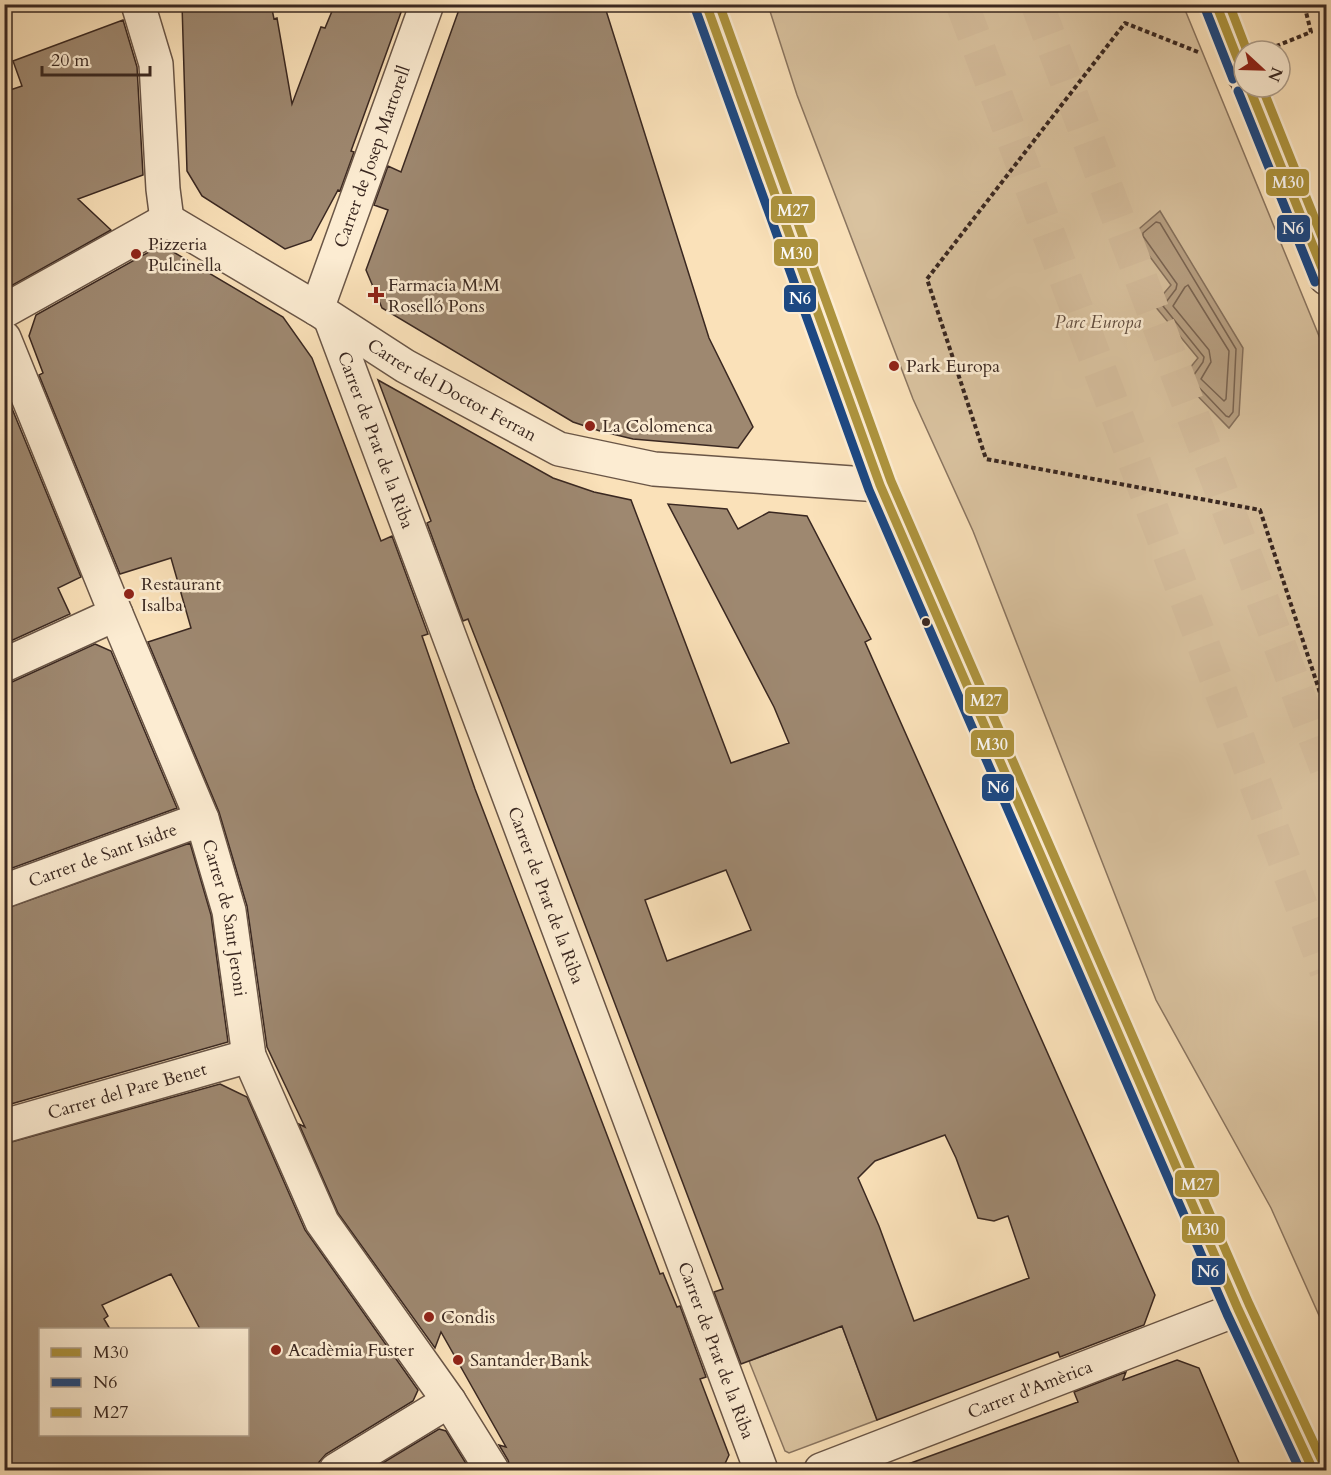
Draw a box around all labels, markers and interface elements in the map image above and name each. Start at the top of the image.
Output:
scale bar [42,39,150,77]
north arrow [1232,39,1292,99]
text: 20 m [51,48,90,73]
street label: Carrer de Josep Martorell [328,62,416,251]
text: N [1262,64,1288,85]
line badge: M30 [1265,168,1310,197]
text: M30 [1272,172,1304,194]
line badge: M27 [770,195,816,224]
text: M27 [777,200,809,222]
line badge: N6 [1276,214,1311,243]
text: N6 [1282,218,1304,240]
place label: Pizzeria Pulcinella [148,232,222,278]
line badge: M30 [773,238,819,267]
text: M30 [780,243,812,265]
marker: Pizzeria Pulcinella [129,247,143,261]
place label: Farmacia M.M Roselló Pons [388,273,500,319]
line badge: N6 [783,284,817,313]
marker: Farmacia M.M Roselló Pons [369,288,383,302]
text: N6 [789,288,811,310]
park label: Parc Europa [1055,310,1141,335]
street label: Carrer del Doctor Ferran [362,332,542,448]
street label: Carrer de Prat de la Riba [331,348,420,532]
place label: Park Europa [906,354,1000,379]
marker: Park Europa [887,359,901,373]
place label: La Colomenca [602,414,713,439]
marker: La Colomenca [583,419,597,433]
place label: Restaurant Isalba [141,572,222,618]
marker: Restaurant Isalba [122,587,136,601]
unlabelled marker [920,616,932,628]
line badge: M27 [964,686,1009,715]
text: M27 [970,690,1002,712]
line badge: M30 [970,729,1015,758]
text: M30 [976,734,1008,756]
line badge: N6 [981,773,1015,802]
text: N6 [987,777,1009,799]
street label: Carrer de Prat de la Riba [502,803,591,987]
street label: Carrer de Sant Isidre [25,817,180,894]
street label: Carrer de Sant Jeroni [196,836,253,998]
street label: Carrer del Pare Benet [45,1056,210,1125]
line badge: M27 [1174,1169,1220,1198]
text: M27 [1181,1174,1213,1196]
line badge: M30 [1181,1215,1226,1244]
text: M30 [1187,1219,1219,1241]
line badge: N6 [1191,1257,1226,1286]
street label: Carrer de Prat de la Riba [672,1258,761,1443]
text: N6 [1197,1261,1219,1283]
place label: Condis [441,1305,495,1330]
marker: Condis [422,1310,436,1324]
legend [39,1328,249,1436]
place label: Acadèmia Fuster [288,1338,414,1363]
text: M30 [93,1340,128,1365]
marker: Acadèmia Fuster [269,1343,283,1357]
place label: Santander Bank [470,1348,590,1373]
marker: Santander Bank [451,1353,465,1367]
street label: Carrer d'Amèrica [964,1354,1096,1425]
text: N6 [93,1370,118,1395]
text: M27 [93,1400,128,1425]

